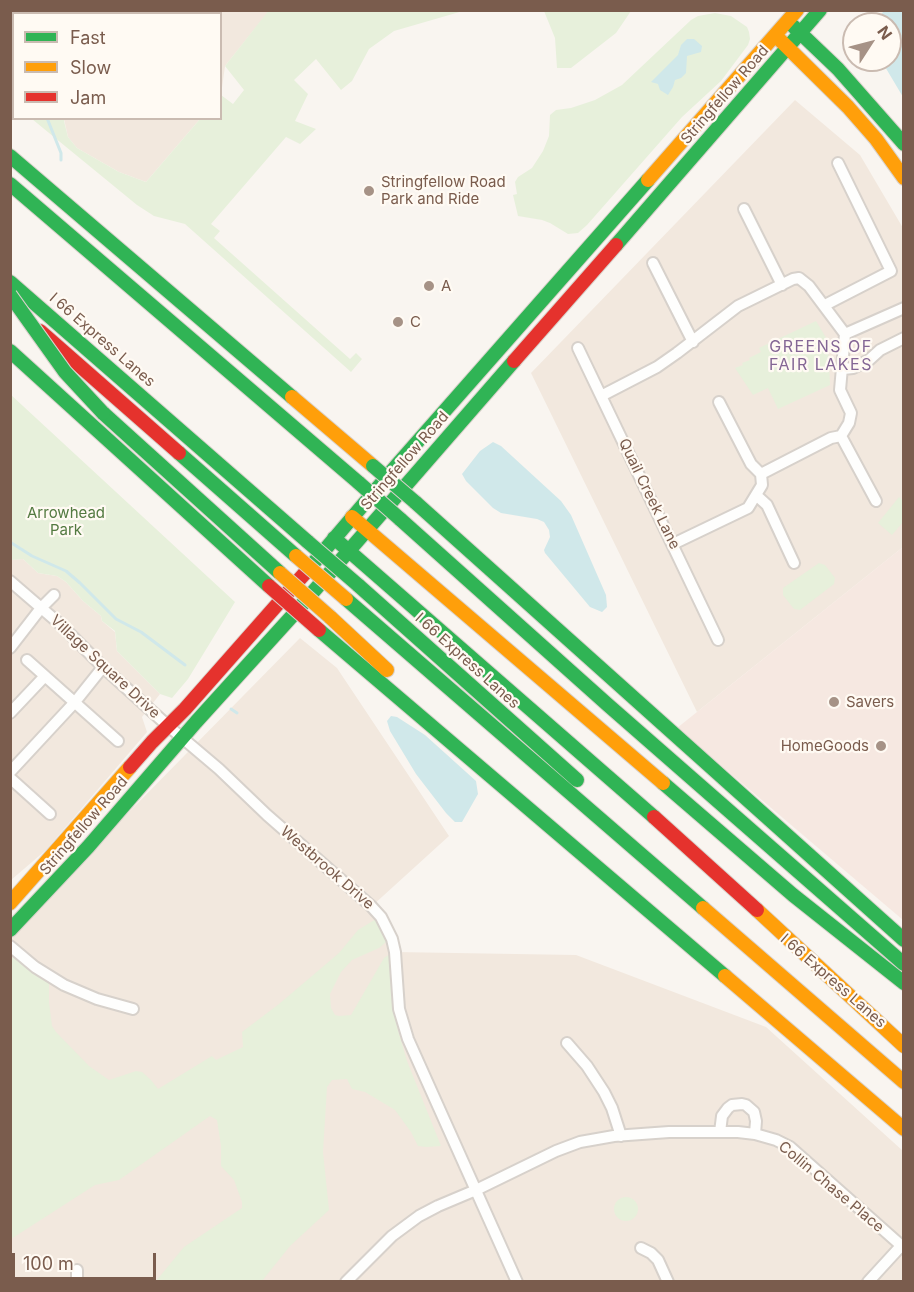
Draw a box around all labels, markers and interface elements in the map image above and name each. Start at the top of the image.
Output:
legend [12,12,222,120]
north arrow [842,12,902,72]
text: N [873,22,897,43]
text: Fast [70,27,106,48]
street label: Stringfellow Road [677,42,773,148]
text: Slow [70,57,111,78]
text: Jam [70,87,106,108]
place label: Stringfellow Road Park and Ride [381,173,506,208]
marker: Stringfellow Road Park and Ride [362,184,376,198]
place label: A [441,277,451,295]
marker: A [422,279,436,293]
street label: I 66 Express Lanes [45,289,159,391]
place label: C [410,313,421,331]
marker: C [391,315,405,329]
district label: GREENS OF FAIR LAKES [769,337,873,375]
street label: Stringfellow Road [357,408,453,514]
street label: Quail Creek Lane [614,436,684,552]
park label: Arrowhead Park [27,504,105,539]
street label: I 66 Express Lanes [411,609,523,713]
street label: Village Square Drive [46,611,164,723]
place label: Savers [846,693,894,711]
marker: Savers [827,695,841,709]
place label: HomeGoods [781,737,869,755]
marker: HomeGoods [874,739,888,753]
street label: Stringfellow Road [36,773,132,879]
street label: Westbrook Drive [277,823,377,913]
street label: I 66 Express Lanes [776,930,890,1032]
street label: Collin Chase Place [775,1138,887,1236]
scale bar [15,1241,159,1279]
text: 100 m [23,1253,74,1274]

